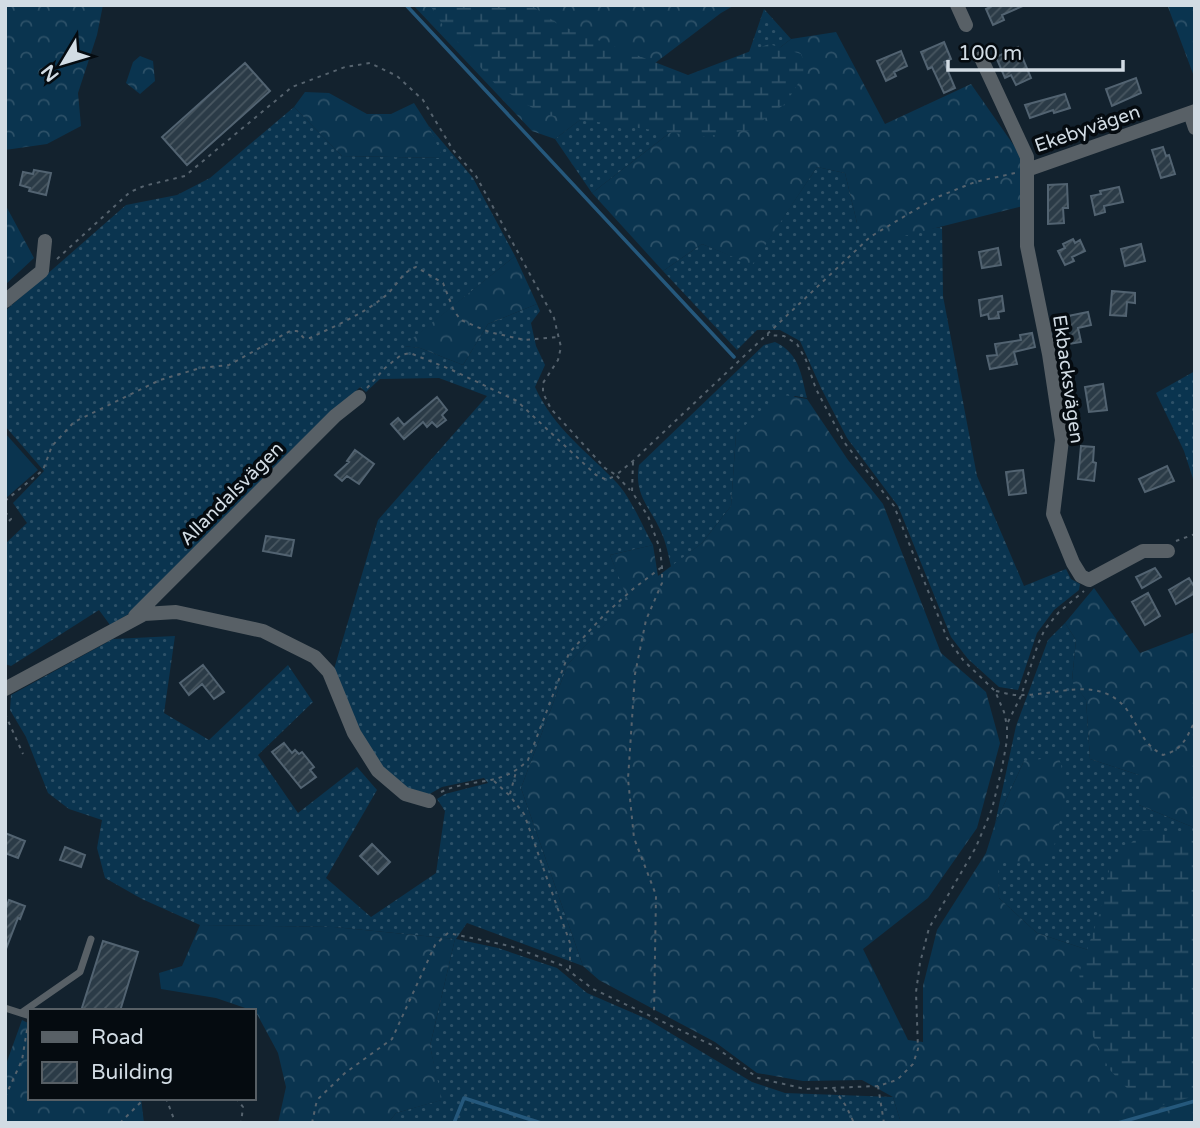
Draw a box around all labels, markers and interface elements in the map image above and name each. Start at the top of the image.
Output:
north arrow [28,28,98,98]
scale bar [948,28,1123,72]
text: 100 m [958,41,1022,66]
text: N [37,60,64,86]
street label: Ekebyvägen [1032,101,1143,157]
street label: Ekbacksvägen [1048,313,1088,445]
street label: Allandalsvägen [175,437,288,550]
legend [28,1009,256,1100]
text: Road [91,1025,144,1050]
text: Building [91,1060,173,1085]

